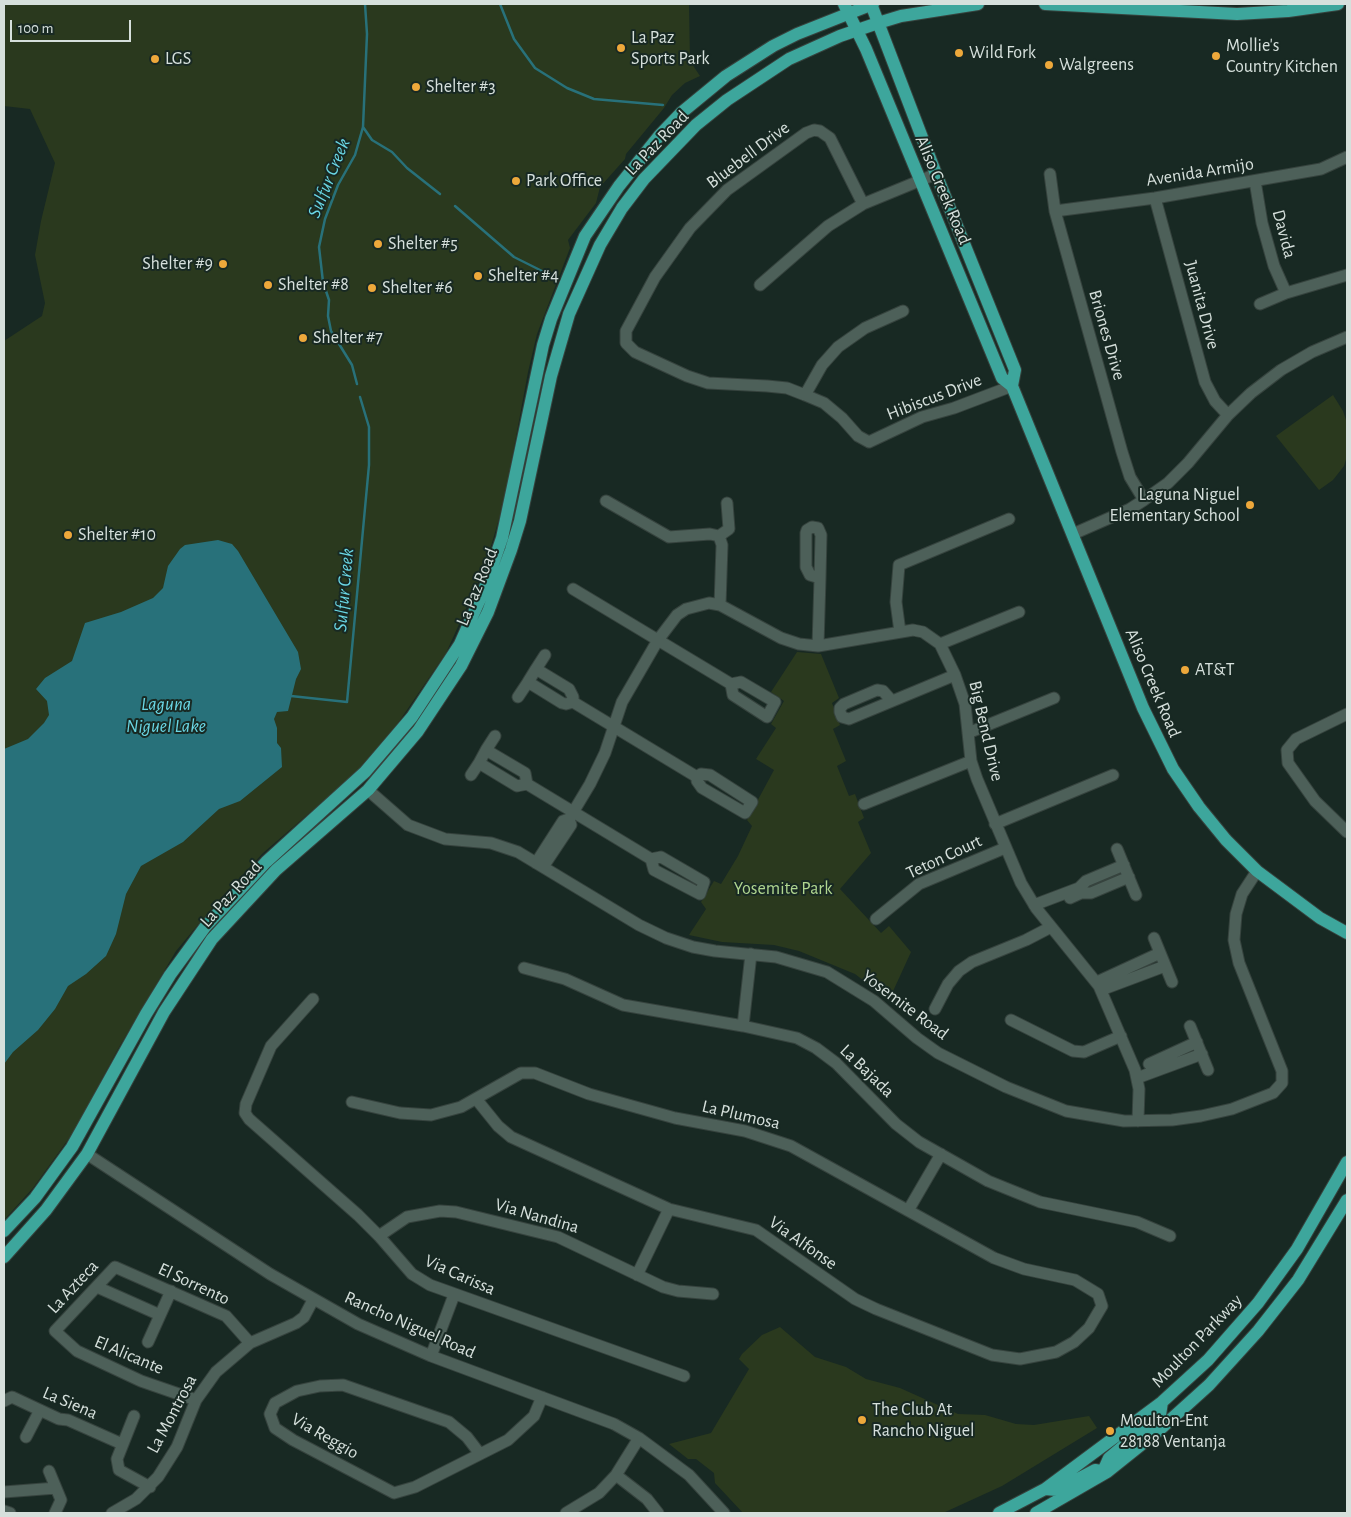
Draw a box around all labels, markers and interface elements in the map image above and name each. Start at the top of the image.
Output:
scale bar [12,10,134,42]
text: 100 m [18,21,53,36]
place label: La Paz Sports Park [631,27,710,70]
place label: Mollie's Country Kitchen [1226,35,1338,78]
marker: La Paz Sports Park [615,42,627,54]
place label: Wild Fork [969,42,1036,64]
marker: Wild Fork [953,47,965,59]
place label: LGS [165,48,191,70]
marker: Mollie's Country Kitchen [1210,50,1222,62]
marker: LGS [149,53,161,65]
place label: Walgreens [1059,54,1134,76]
marker: Walgreens [1043,59,1055,71]
place label: Shelter #3 [426,76,496,98]
marker: Shelter #3 [410,81,422,93]
street label: La Paz Road [621,106,693,180]
street label: Bluebell Drive [702,117,794,193]
street label: Aliso Creek Road [910,132,976,248]
water label: Sulfur Creek [303,135,355,221]
street label: Avenida Armijo [1145,153,1255,191]
place label: Park Office [526,170,602,192]
marker: Park Office [510,175,522,187]
street label: Davida [1267,207,1301,261]
place label: Shelter #5 [388,233,458,255]
marker: Shelter #5 [372,238,384,250]
place label: Shelter #9 [142,253,213,275]
marker: Shelter #9 [217,258,229,270]
street label: Juanita Drive [1180,258,1224,352]
place label: Shelter #4 [488,265,559,287]
marker: Shelter #4 [472,270,484,282]
place label: Shelter #8 [278,274,349,296]
place label: Shelter #6 [382,277,453,299]
marker: Shelter #8 [262,279,274,291]
marker: Shelter #6 [366,282,378,294]
street label: Briones Drive [1084,287,1130,383]
place label: Shelter #7 [313,327,383,349]
marker: Shelter #7 [297,332,309,344]
street label: Hibiscus Drive [883,369,985,425]
place label: Laguna Niguel Elementary School [1110,484,1240,526]
marker: Laguna Niguel Elementary School [1244,499,1256,511]
place label: Shelter #10 [78,524,156,546]
marker: Shelter #10 [62,529,74,541]
street label: La Paz Road [452,545,502,629]
water label: Sulfur Creek [329,547,359,633]
street label: Aliso Creek Road [1120,625,1186,741]
place label: AT&T [1195,659,1235,681]
marker: AT&T [1179,664,1191,676]
street label: Big Bend Drive [964,679,1008,783]
water label: Laguna Niguel Lake [126,693,206,737]
street label: Teton Court [903,830,985,884]
street label: La Paz Road [195,856,267,932]
park label: Yosemite Park [734,878,832,900]
street label: Yosemite Road [857,965,953,1045]
street label: La Bajada [835,1040,899,1102]
street label: La Plumosa [700,1096,782,1134]
street label: Via Nandina [492,1194,582,1238]
street label: Via Alfonse [765,1212,841,1274]
street label: Via Carissa [421,1250,499,1300]
street label: La Azteca [43,1256,103,1318]
street label: El Sorrento [155,1258,233,1310]
street label: Rancho Niguel Road [341,1286,479,1364]
street label: Moulton Parkway [1147,1290,1247,1392]
street label: El Alicante [91,1331,167,1379]
street label: La Montrosa [142,1371,202,1457]
street label: La Siena [39,1382,101,1424]
place label: The Club At Rancho Niguel [872,1399,974,1442]
street label: Via Reggio [288,1408,362,1464]
place label: Moulton-Ent 28188 Ventanja [1120,1410,1226,1452]
marker: The Club At Rancho Niguel [856,1414,868,1426]
marker: Moulton-Ent 28188 Ventanja [1104,1425,1116,1437]

